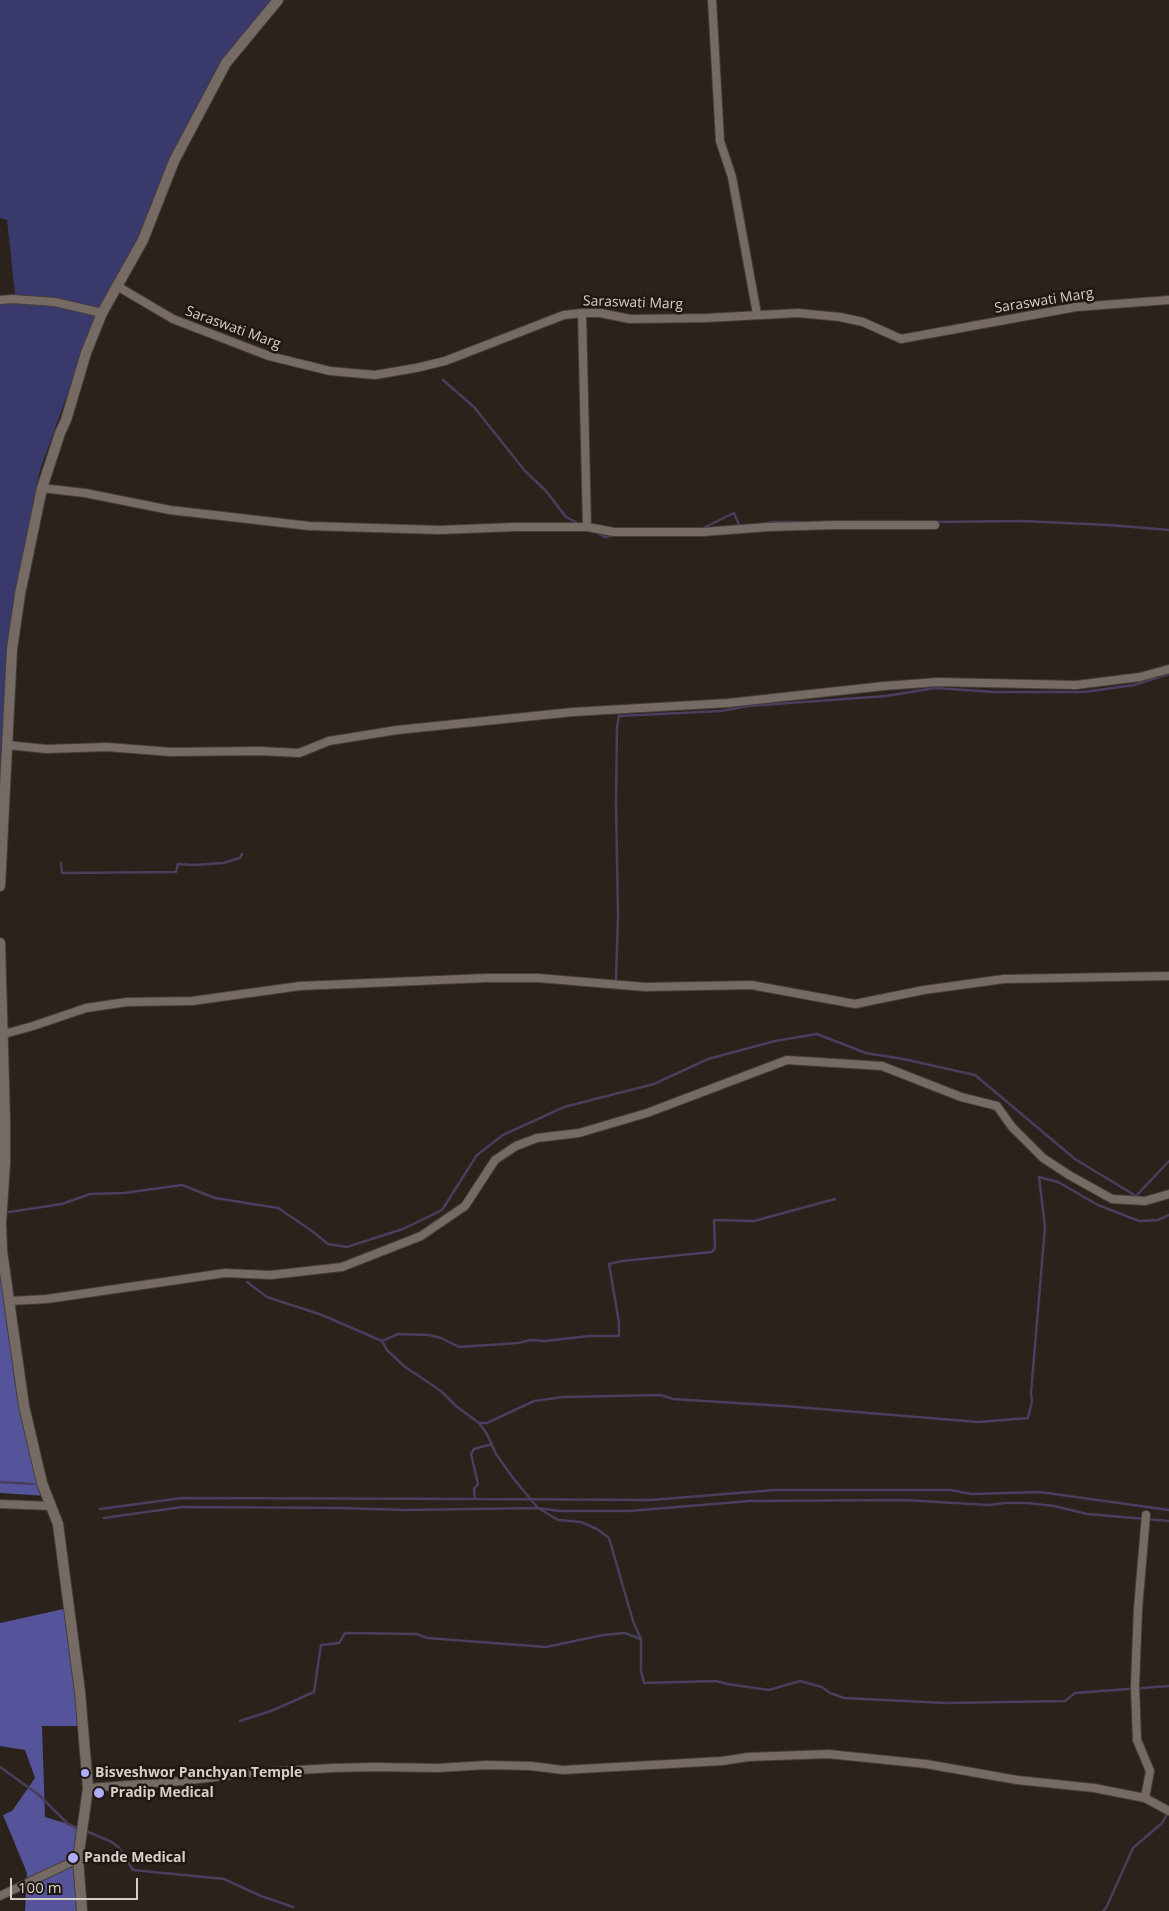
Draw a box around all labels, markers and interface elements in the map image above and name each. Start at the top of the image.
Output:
street label: Saraswati Marg [993,285,1095,317]
street label: Saraswati Marg [583,293,683,313]
street label: Saraswati Marg [183,303,283,353]
place label: Bisveshwor Panchyan Temple [95,1765,302,1781]
marker: Bisveshwor Panchyan Temple [79,1767,91,1779]
place label: Pradip Medical [110,1785,214,1801]
marker: Pradip Medical [92,1786,106,1800]
place label: Pande Medical [84,1850,186,1866]
marker: Pande Medical [66,1851,80,1865]
scale bar [12,1868,140,1900]
text: 100 m [18,1877,62,1897]

